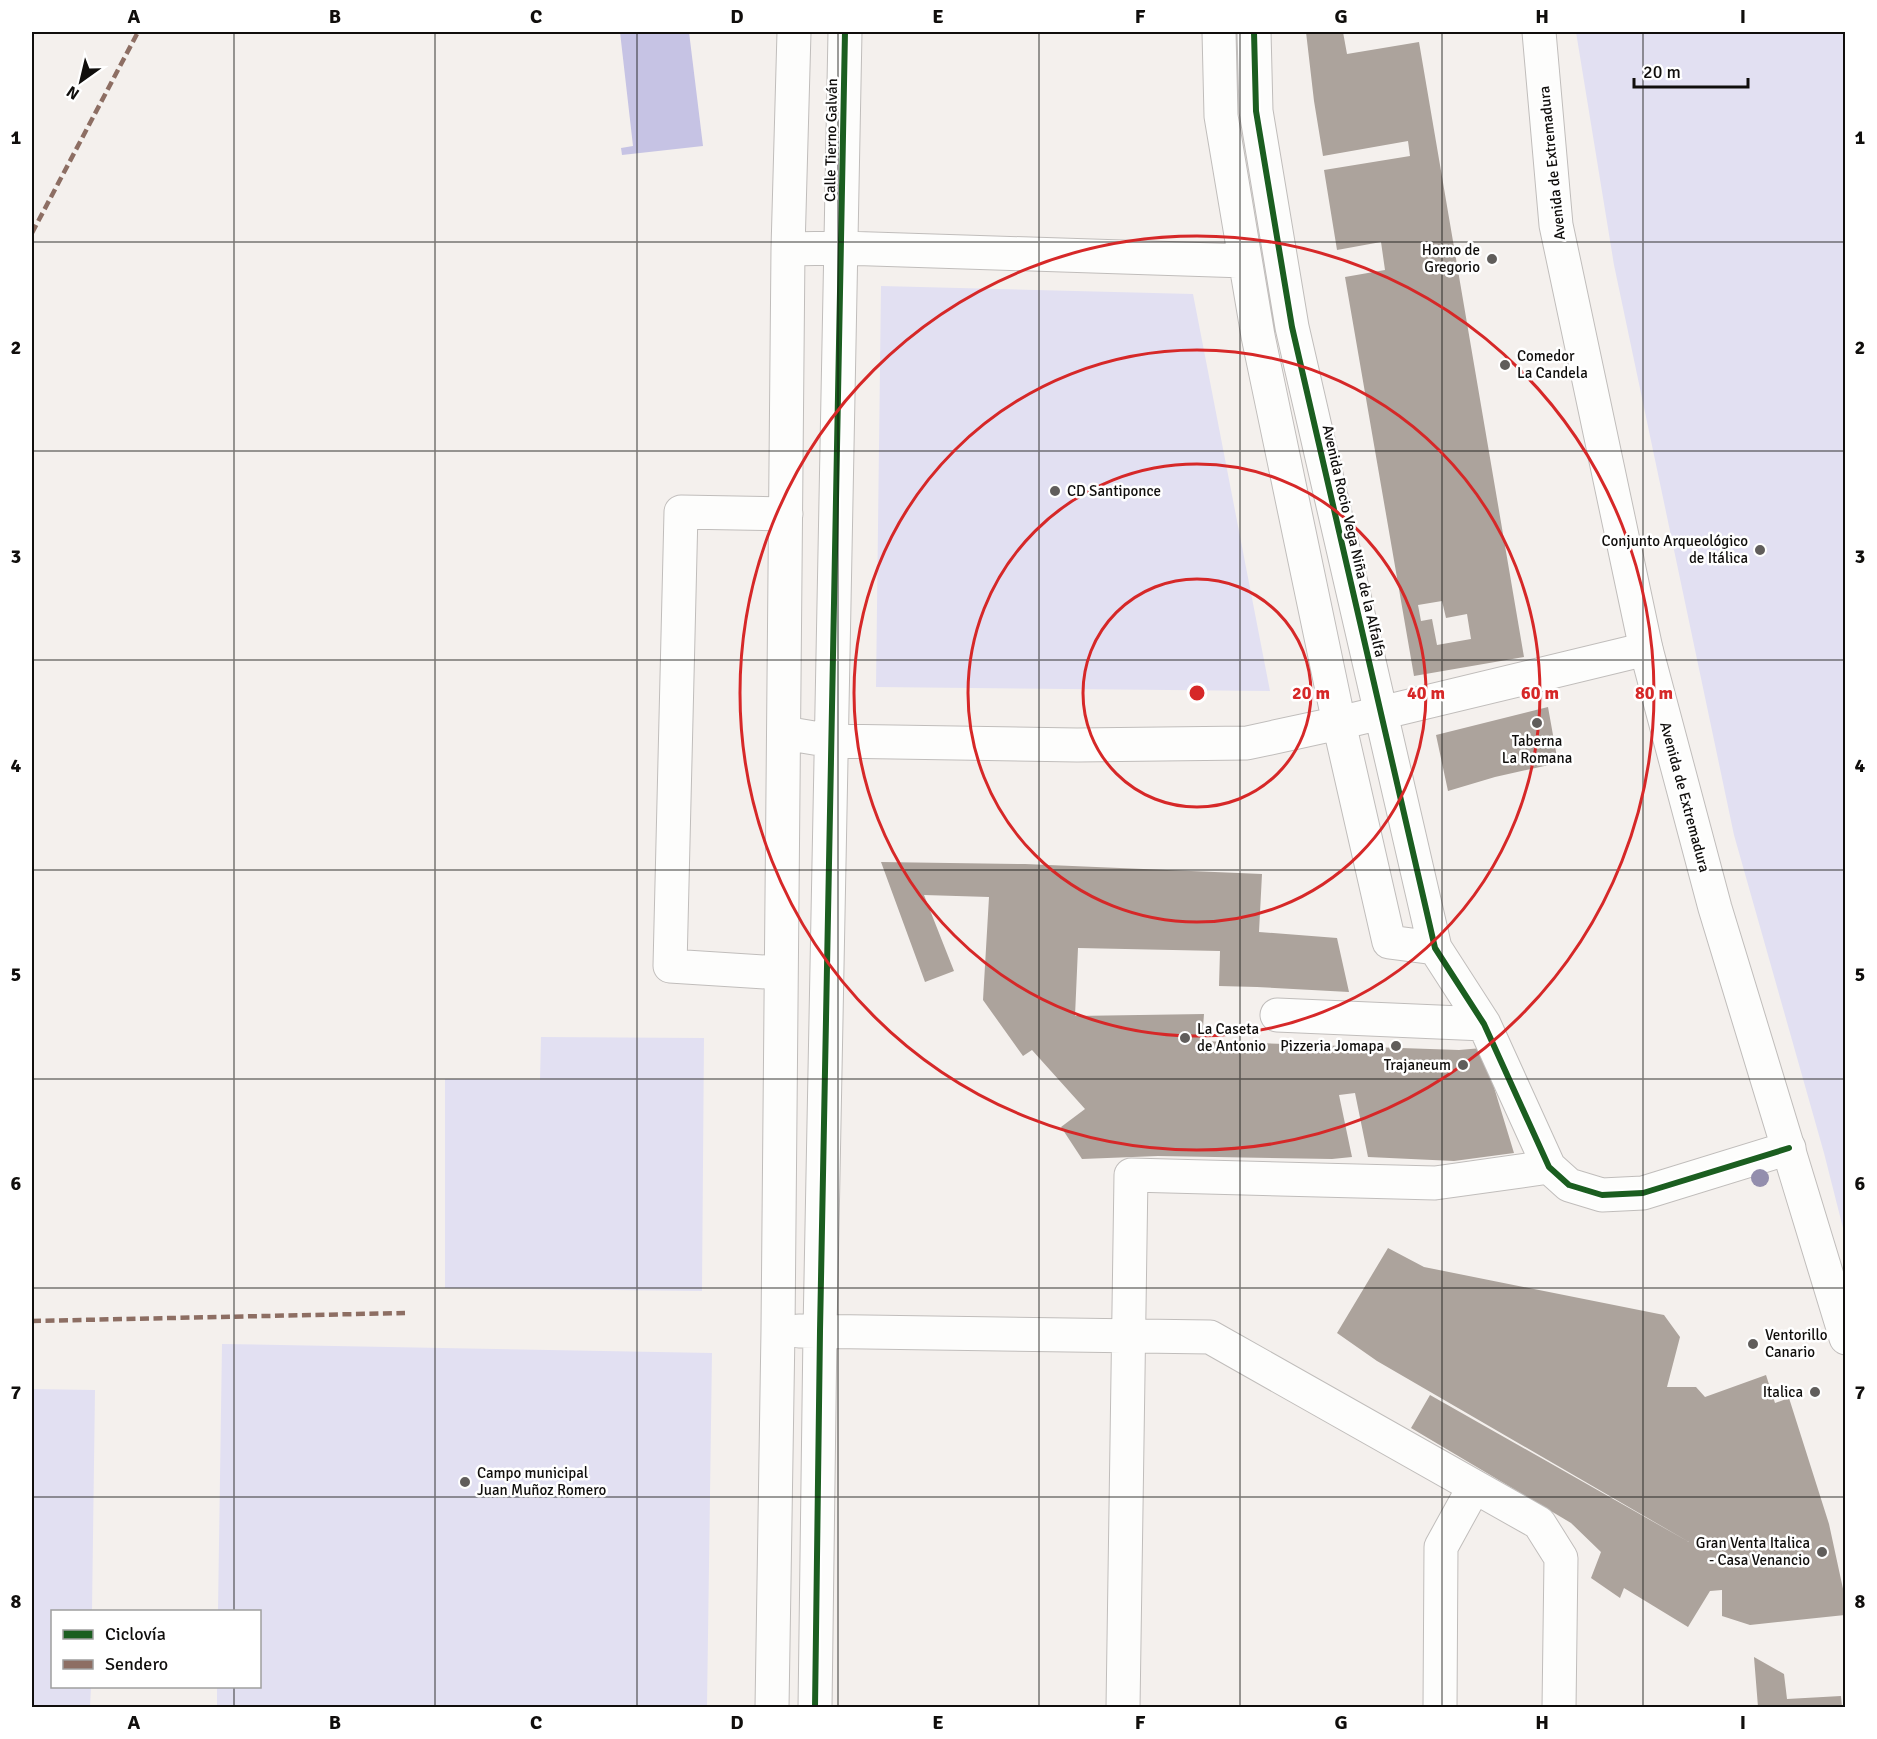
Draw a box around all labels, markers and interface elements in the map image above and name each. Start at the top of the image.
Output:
text: A [128,4,141,29]
text: B [329,4,341,29]
text: C [530,4,542,29]
text: D [730,4,744,29]
text: E [932,4,944,29]
text: F [1135,4,1146,29]
text: G [1334,4,1348,29]
text: H [1535,4,1549,29]
text: I [1740,4,1746,29]
north arrow [51,51,111,111]
scale bar [1634,51,1748,89]
text: 20 m [1643,61,1681,83]
street label: Calle Tierno Galván [821,78,841,202]
text: N [63,81,83,104]
street label: Avenida de Extremadura [1535,85,1569,241]
text: 1 [11,125,22,150]
text: 1 [1855,125,1866,150]
place label: Horno de Gregorio [1422,241,1480,276]
marker: Horno de Gregorio [1485,252,1499,266]
text: 2 [11,335,21,360]
text: 2 [1855,335,1865,360]
place label: Comedor La Candela [1517,347,1588,382]
marker: Comedor La Candela [1498,358,1512,372]
street label: Avenida Rocio Vega Niña de la Alfalfa [1318,423,1390,659]
place label: CD Santiponce [1067,482,1161,500]
marker: CD Santiponce [1048,484,1062,498]
place label: Conjunto Arqueológico de Itálica [1602,532,1748,567]
marker: Conjunto Arqueológico de Itálica [1753,543,1767,557]
text: 3 [11,544,21,569]
text: 3 [1855,544,1865,569]
text: 20 m [1292,682,1330,704]
text: 40 m [1407,682,1445,704]
text: 60 m [1521,682,1559,704]
text: 80 m [1635,682,1673,704]
centre of rings [1187,683,1207,703]
marker: Taberna La Romana [1530,716,1544,730]
street label: Avenida de Extremadura [1656,720,1714,874]
place label: Taberna La Romana [1502,732,1572,767]
text: 4 [11,753,22,778]
text: 4 [1855,753,1866,778]
text: 5 [11,962,21,987]
text: 5 [1855,962,1865,987]
place label: La Caseta de Antonio [1197,1020,1266,1055]
marker: La Caseta de Antonio [1178,1031,1192,1045]
place label: Pizzeria Jomapa [1280,1037,1384,1055]
marker: Pizzeria Jomapa [1389,1039,1403,1053]
place label: Trajaneum [1384,1056,1451,1074]
marker: Trajaneum [1456,1058,1470,1072]
text: 6 [11,1171,22,1196]
text: 6 [1855,1171,1866,1196]
place label: Ventorillo Canario [1765,1326,1828,1361]
marker: Ventorillo Canario [1746,1337,1760,1351]
text: 7 [11,1380,22,1405]
text: 7 [1855,1380,1866,1405]
place label: Italica [1763,1383,1803,1401]
marker: Italica [1808,1385,1822,1399]
place label: Campo municipal Juan Muñoz Romero [477,1464,606,1499]
marker: Campo municipal Juan Muñoz Romero [458,1475,472,1489]
place label: Gran Venta Italica - Casa Venancio [1696,1534,1810,1569]
marker: Gran Venta Italica - Casa Venancio [1815,1545,1829,1559]
text: 8 [11,1589,22,1614]
text: 8 [1855,1589,1866,1614]
legend [51,1610,261,1688]
text: Ciclovía [105,1623,166,1645]
text: Sendero [105,1653,168,1675]
text: A [128,1710,141,1735]
text: B [329,1710,341,1735]
text: C [530,1710,542,1735]
text: D [730,1710,744,1735]
text: E [932,1710,944,1735]
text: F [1135,1710,1146,1735]
text: G [1334,1710,1348,1735]
text: H [1535,1710,1549,1735]
text: I [1740,1710,1746,1735]

